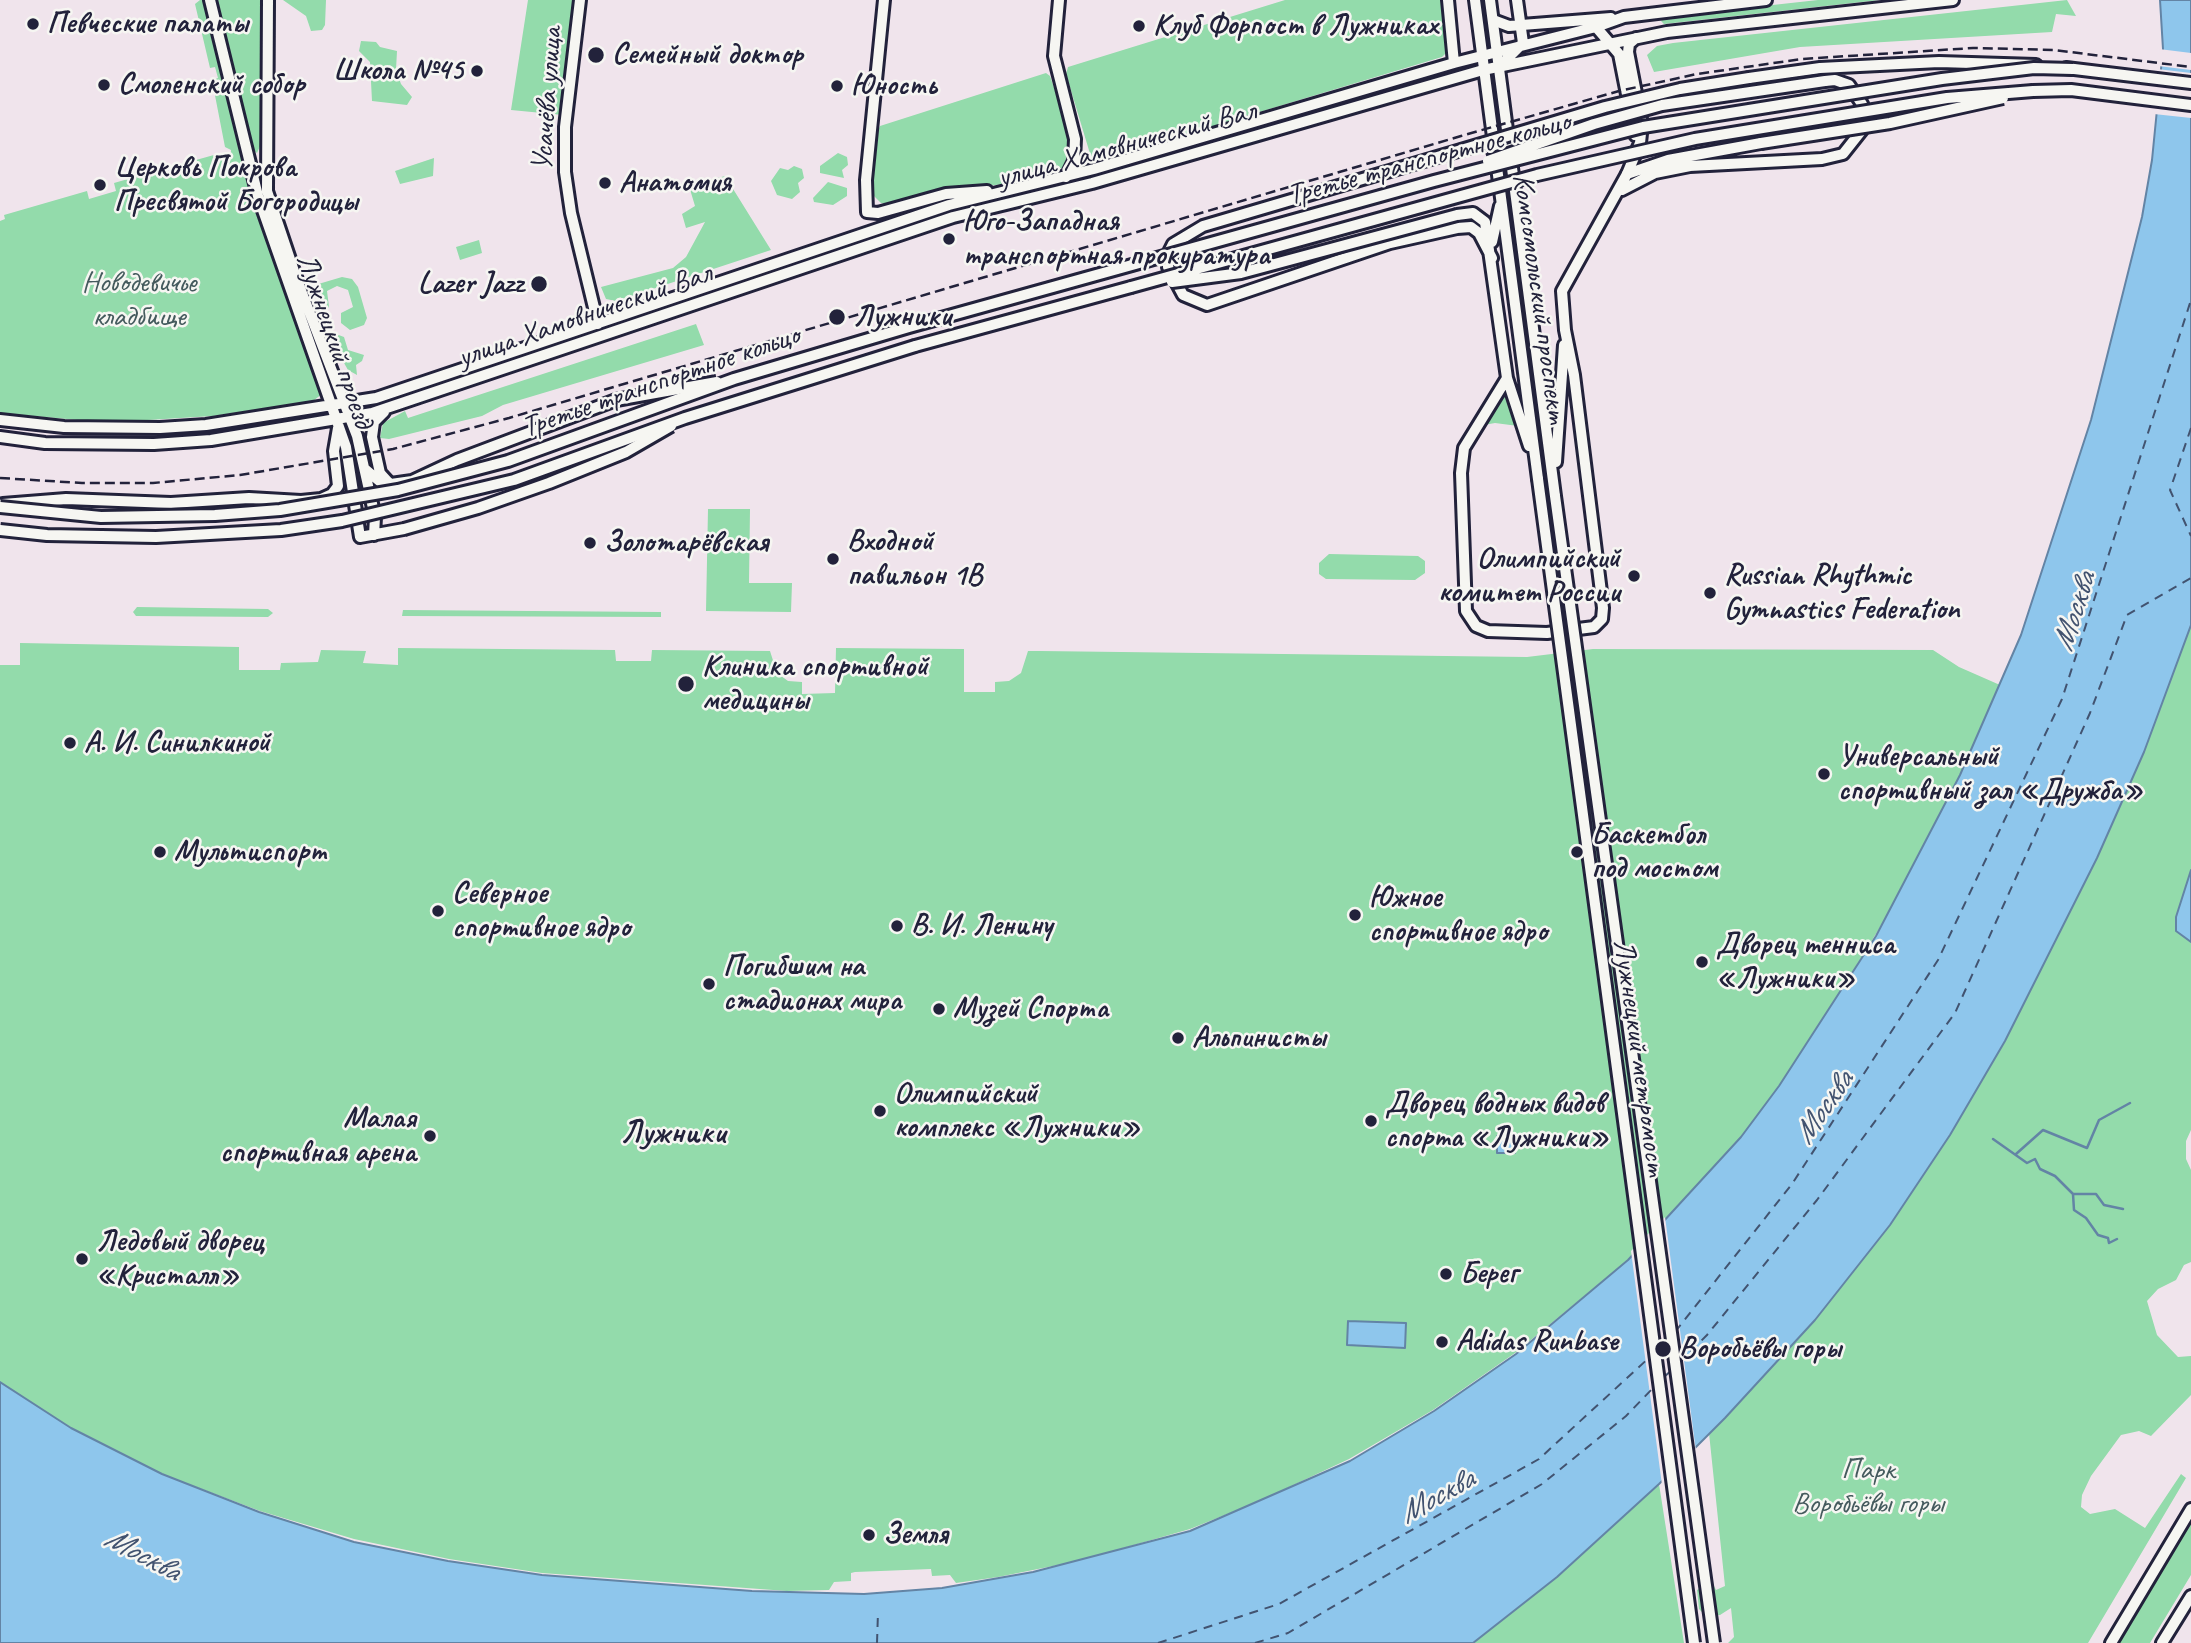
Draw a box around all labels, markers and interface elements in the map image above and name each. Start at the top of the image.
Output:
place label: Певческие палаты [47,6,248,42]
place label: Клуб Форпост в Лужниках [1153,8,1437,44]
marker: Певческие палаты [25,16,41,32]
marker: Клуб Форпост в Лужниках [1131,18,1147,34]
street label: Усачёва улица [525,26,571,172]
place label: Семейный доктор [612,37,803,73]
marker: Семейный доктор [586,45,606,65]
place label: Школа №45 [333,53,463,89]
marker: Школа №45 [469,63,485,79]
place label: Смоленский собор [118,67,305,103]
place label: Юность [851,68,937,104]
marker: Смоленский собор [96,77,112,93]
marker: Юность [829,78,845,94]
street label: улица Хамовнический Вал [994,93,1260,197]
street label: Третье транспортное кольцо [1284,104,1574,214]
place label: Церковь Покрова Пресвятой Богородицы [114,150,358,220]
place label: Анатомия [619,165,731,201]
street label: Комсомольский проспект [1504,172,1574,426]
marker: Анатомия [597,175,613,191]
marker: Церковь Покрова Пресвятой Богородицы [92,177,108,193]
place label: Юго-Западная транспортная прокуратура [963,204,1270,274]
marker: Юго-Западная транспортная прокуратура [941,231,957,247]
street label: Лужнецкий проезд [287,249,381,433]
street label: улица Хамовнический Вал [453,256,717,376]
park label: Новодевичье кладбище [82,265,196,336]
place label: Lazer Jazz [418,266,523,302]
marker: Lazer Jazz [529,274,549,294]
place label: Лужники [853,299,951,335]
marker: Лужники [827,307,847,327]
street label: Третье транспортное кольцо [517,318,805,446]
place label: Входной павильон 1B [847,524,982,594]
place label: Золотарёвская [604,525,768,561]
marker: Золотарёвская [582,535,598,551]
place label: Олимпийский комитет России [1438,541,1620,612]
marker: Входной павильон 1B [825,551,841,567]
place label: Russian Rhythmic Gymnastics Federation [1724,558,1960,628]
marker: Олимпийский комитет России [1626,568,1642,584]
water label: Москва [2044,568,2106,656]
marker: Russian Rhythmic Gymnastics Federation [1702,585,1718,601]
place label: Клиника спортивной медицины [702,649,928,720]
marker: Клиника спортивной медицины [676,674,696,694]
place label: А. И. Синилкиной [84,725,270,761]
marker: А. И. Синилкиной [62,735,78,751]
place label: Универсальный спортивный зал «Дружба» [1838,739,2143,810]
marker: Универсальный спортивный зал «Дружба» [1816,766,1832,782]
place label: Баскетбол под мостом [1591,817,1718,888]
place label: Мультиспорт [174,834,325,870]
marker: Мультиспорт [152,844,168,860]
marker: Баскетбол под мостом [1569,844,1585,860]
place label: Северное спортивное ядро [452,876,630,946]
place label: Южное спортивное ядро [1369,880,1547,950]
marker: Северное спортивное ядро [430,903,446,919]
marker: Южное спортивное ядро [1347,907,1363,923]
place label: В. И. Ленину [911,908,1052,944]
marker: В. И. Ленину [889,918,905,934]
place label: Дворец тенниса «Лужники» [1716,927,1895,998]
street label: Лужнецкий метромост [1605,937,1673,1179]
place label: Погибшим на стадионах мира [723,949,901,1020]
marker: Дворец тенниса «Лужники» [1694,954,1710,970]
marker: Погибшим на стадионах мира [701,976,717,992]
place label: Музей Спорта [953,991,1108,1027]
marker: Музей Спорта [931,1001,947,1017]
place label: Альпинисты [1192,1020,1326,1056]
marker: Альпинисты [1170,1030,1186,1046]
water label: Москва [1785,1064,1863,1152]
place label: Олимпийский комплекс «Лужники» [894,1076,1140,1146]
place label: Дворец водных видов спорта «Лужники» [1385,1086,1609,1156]
place label: Малая спортивная арена [220,1101,416,1172]
marker: Олимпийский комплекс «Лужники» [872,1103,888,1119]
marker: Дворец водных видов спорта «Лужники» [1363,1113,1379,1129]
district label: Лужники [621,1115,725,1153]
marker: Малая спортивная арена [422,1128,438,1144]
place label: Ледовый дворец «Кристалл» [96,1224,264,1294]
marker: Ледовый дворец «Кристалл» [74,1251,90,1267]
place label: Берег [1460,1256,1518,1292]
marker: Берег [1438,1266,1454,1282]
place label: Adidas Runbase [1456,1324,1618,1360]
place label: Воробьёвы горы [1679,1331,1841,1367]
marker: Adidas Runbase [1434,1334,1450,1350]
marker: Воробьёвы горы [1653,1339,1673,1359]
park label: Парк Воробьёвы горы [1792,1452,1944,1522]
water label: Москва [1393,1461,1481,1533]
place label: Земля [883,1517,948,1553]
water label: Москва [98,1519,186,1591]
marker: Земля [861,1527,877,1543]

